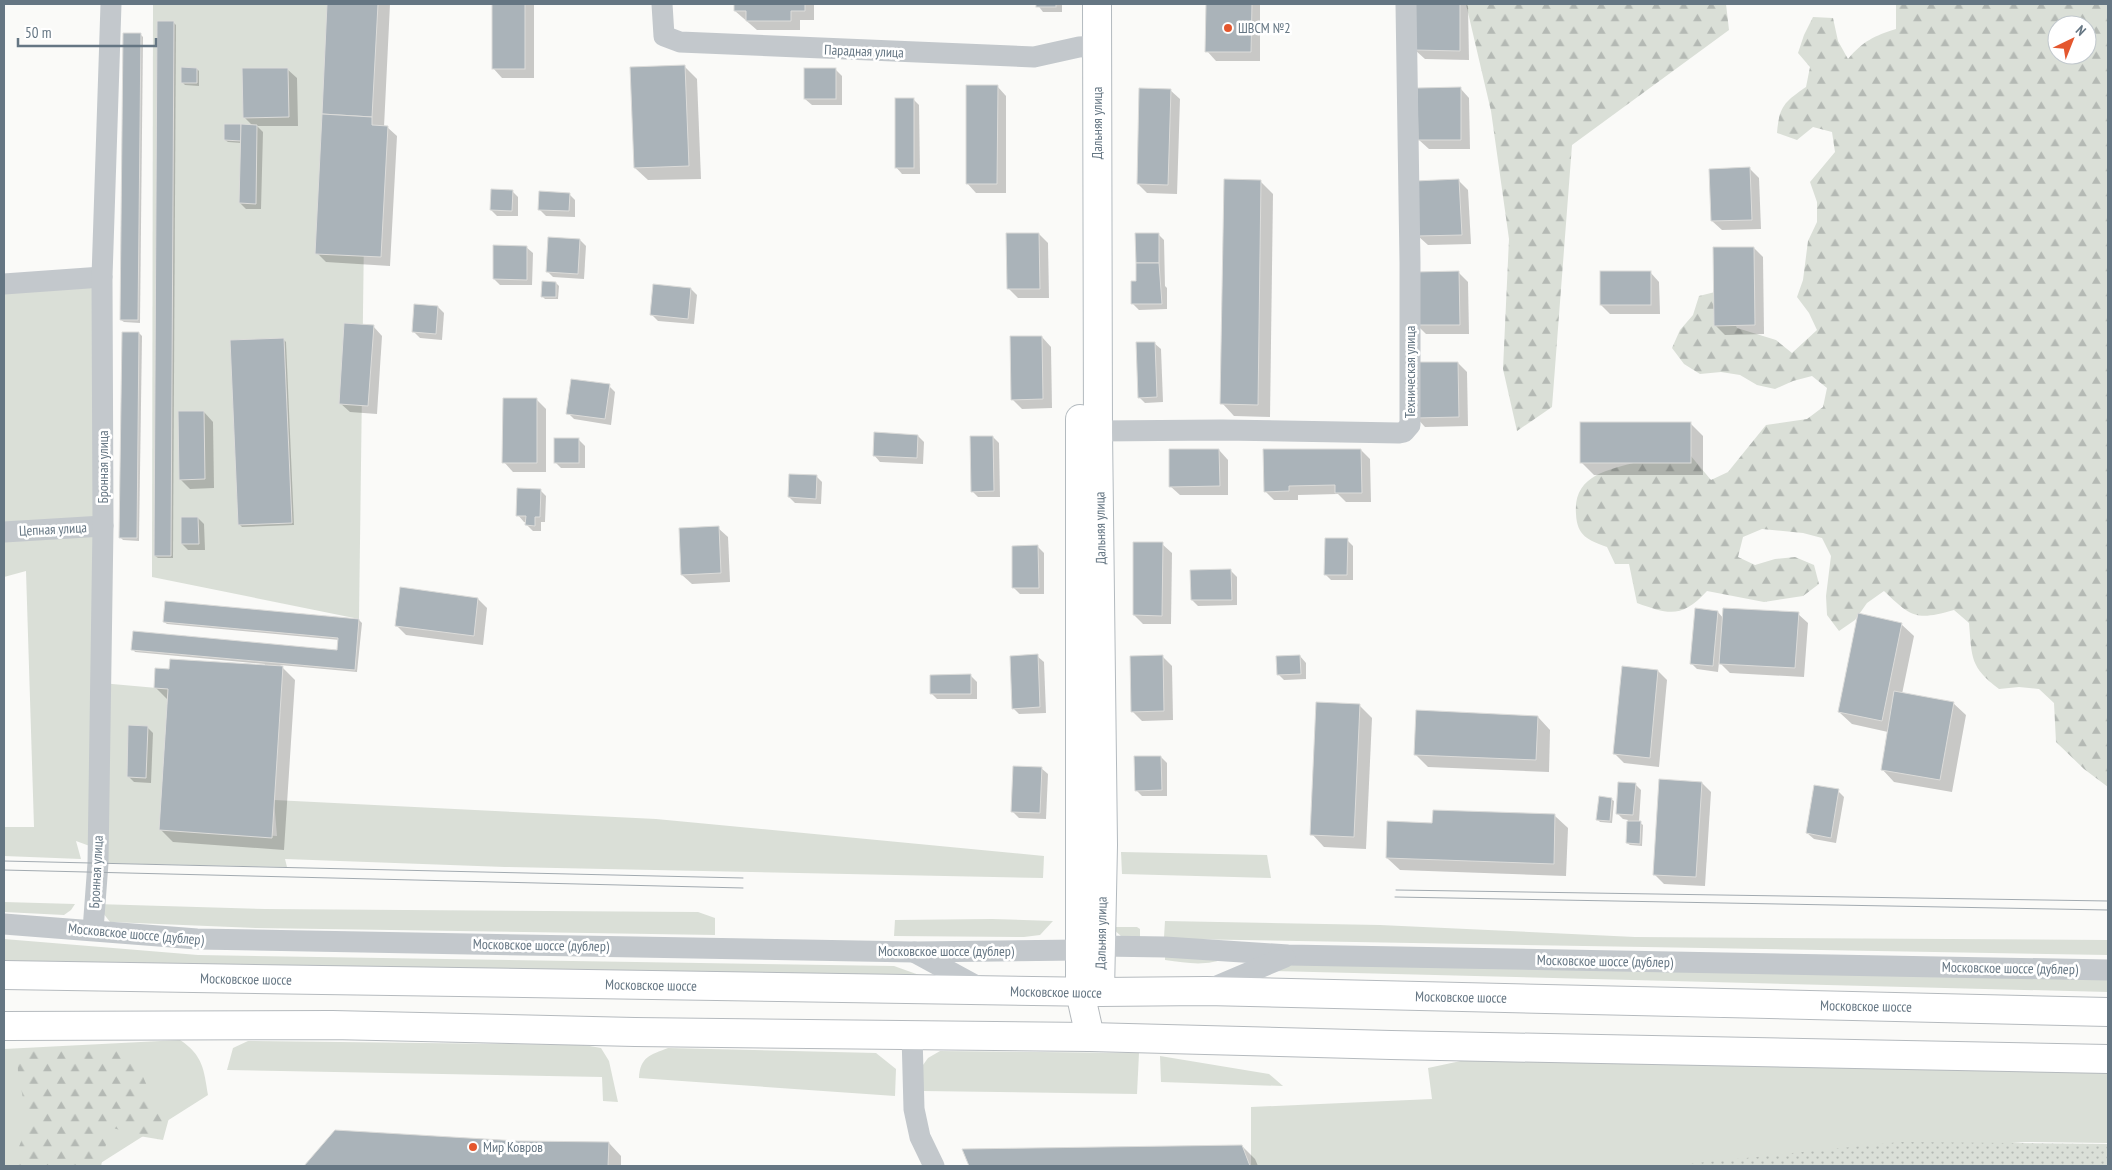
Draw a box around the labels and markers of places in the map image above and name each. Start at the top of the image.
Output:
place label: ШВСМ №2 [1238,19,1291,37]
marker: ШВСМ №2 [1222,22,1234,34]
place label: Мир Ковров [483,1138,543,1156]
marker: Мир Ковров [467,1141,479,1153]

